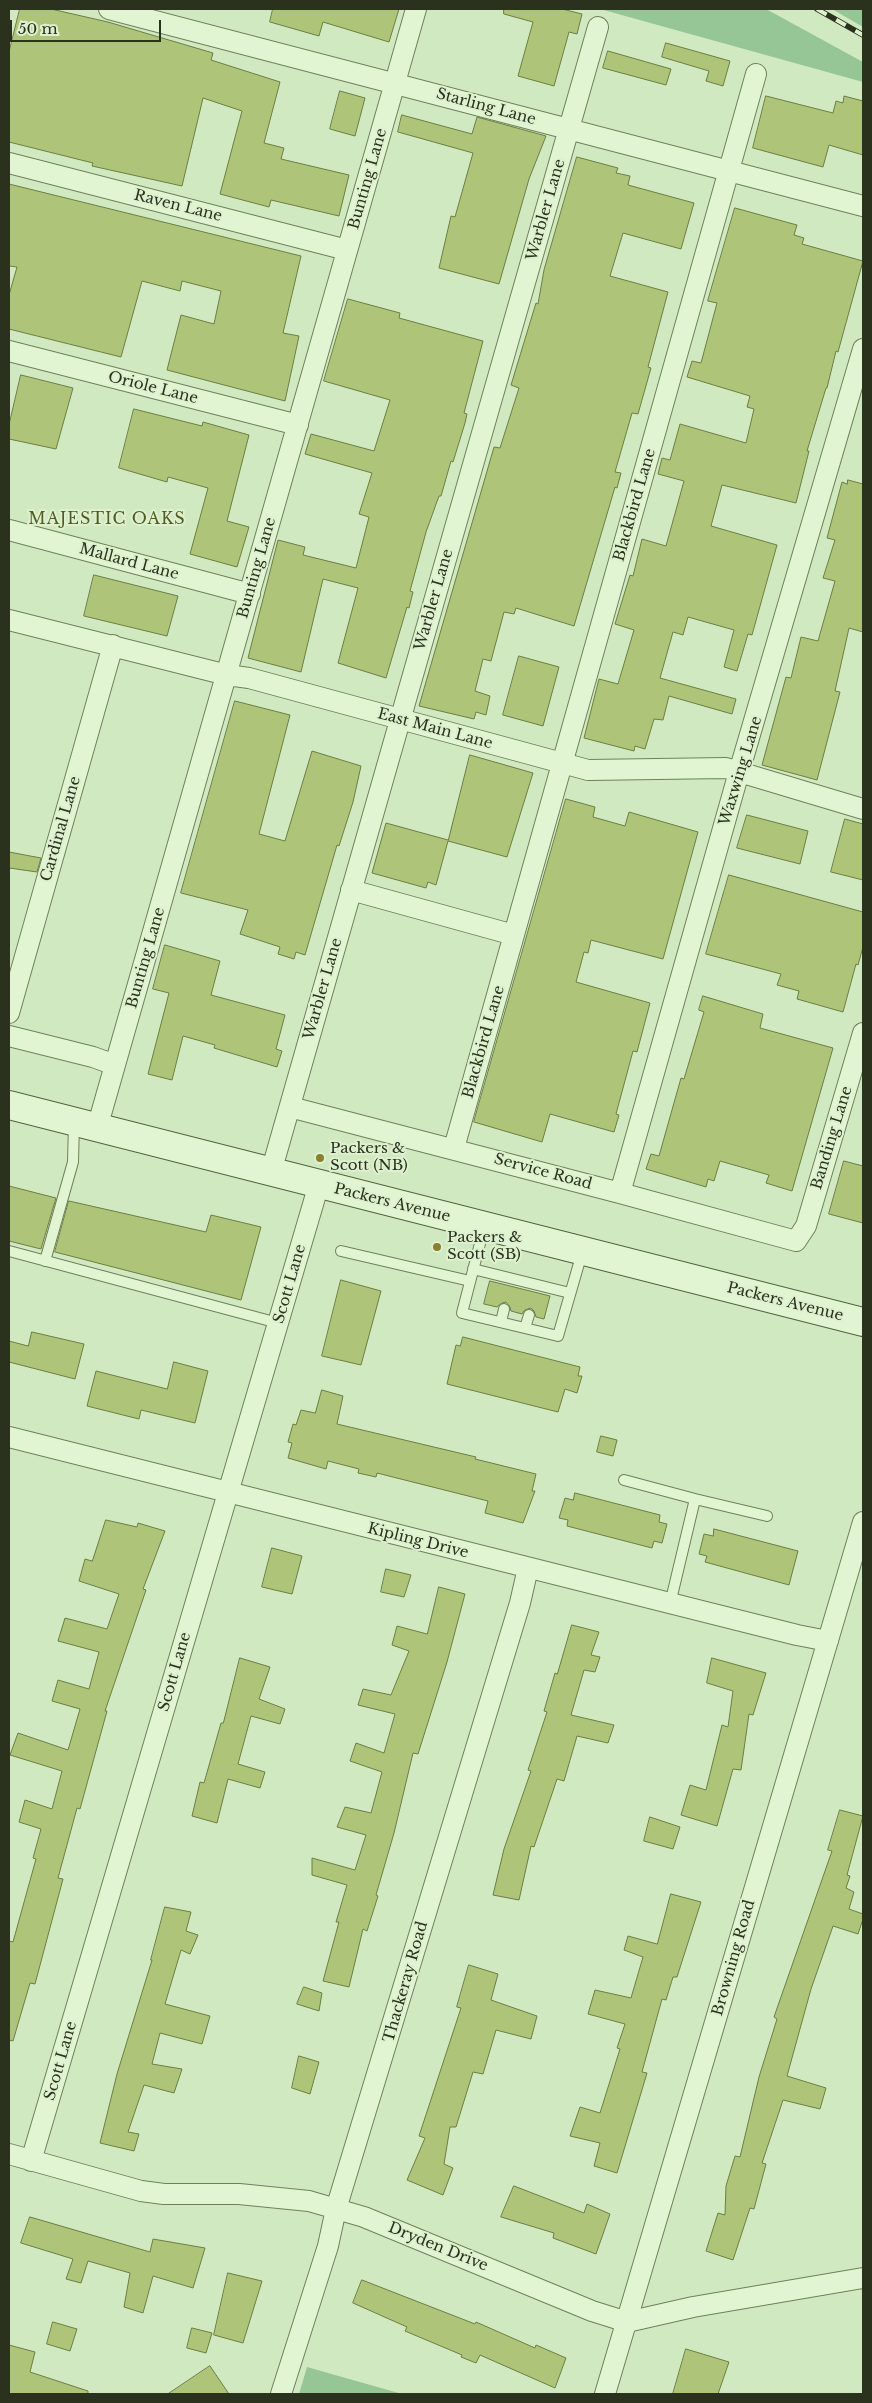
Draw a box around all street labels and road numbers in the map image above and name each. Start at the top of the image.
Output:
street label: Starling Lane [434,85,538,129]
street label: Bunting Lane [345,126,391,232]
street label: Warbler Lane [523,157,569,263]
street label: Raven Lane [132,186,224,226]
street label: Oriole Lane [106,368,200,408]
street label: Blackbird Lane [610,447,660,563]
street label: Bunting Lane [234,515,280,621]
street label: Mallard Lane [77,540,181,584]
street label: Warbler Lane [411,547,457,653]
street label: East Main Lane [375,705,495,753]
street label: Waxwing Lane [716,714,766,828]
street label: Cardinal Lane [37,774,85,884]
street label: Bunting Lane [123,905,169,1011]
street label: Warbler Lane [300,936,346,1042]
street label: Blackbird Lane [459,984,509,1100]
street label: Banding Lane [808,1084,856,1192]
street label: Service Road [492,1150,594,1194]
street label: Packers Avenue [332,1180,452,1226]
street label: Scott Lane [270,1242,310,1326]
street label: Packers Avenue [725,1279,845,1325]
street label: Kipling Drive [366,1520,470,1562]
street label: Scott Lane [155,1630,195,1714]
street label: Browning Road [709,1898,759,2018]
street label: Thackeray Road [380,1919,432,2045]
street label: Scott Lane [41,2019,81,2103]
street label: Dryden Drive [386,2219,490,2275]

